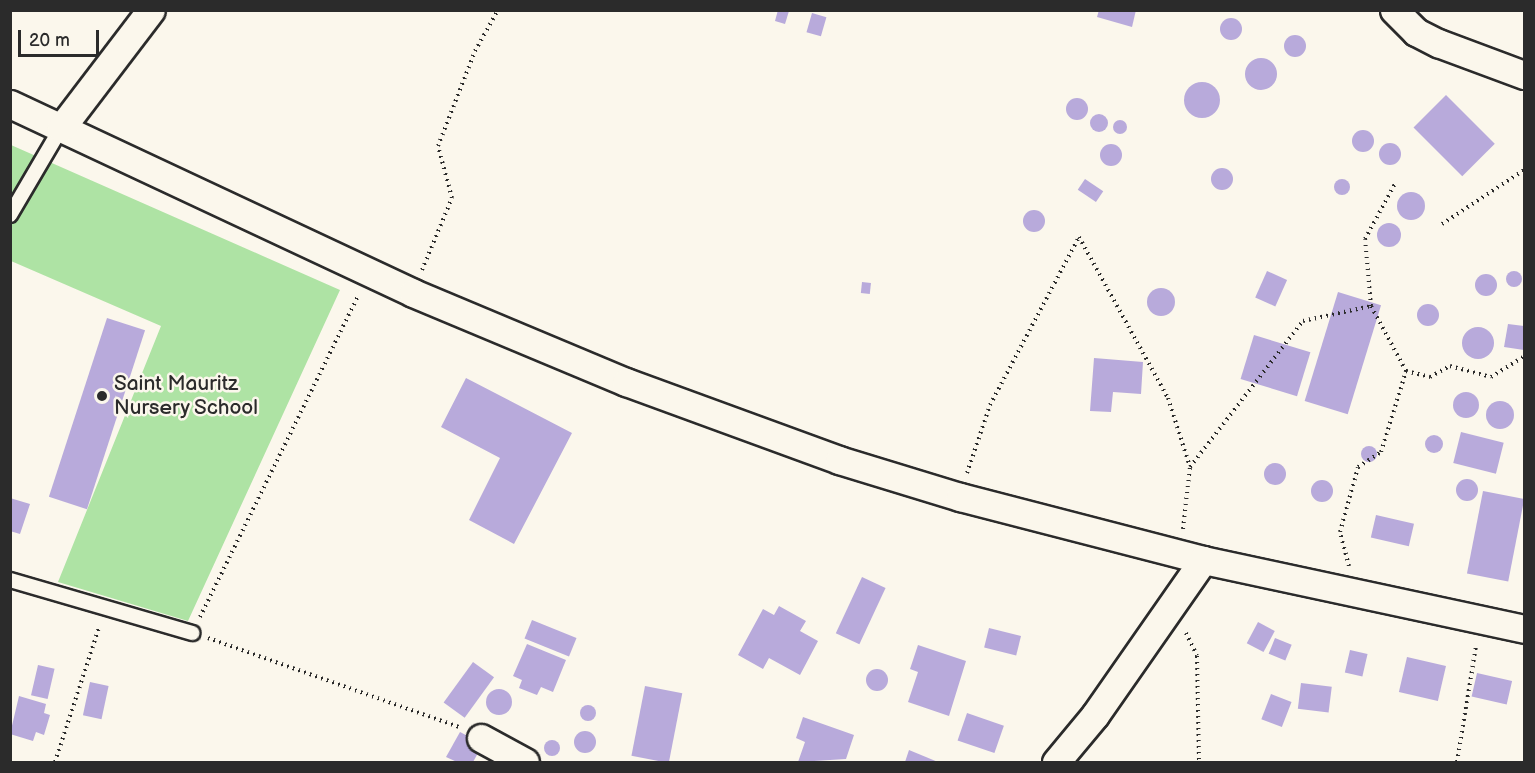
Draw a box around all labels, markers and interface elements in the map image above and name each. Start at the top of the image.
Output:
scale bar [21,18,102,56]
text: 20 m [29,30,70,51]
place label: Saint Mauritz Nursery School [114,371,260,421]
marker: Saint Mauritz Nursery School [95,389,109,403]

